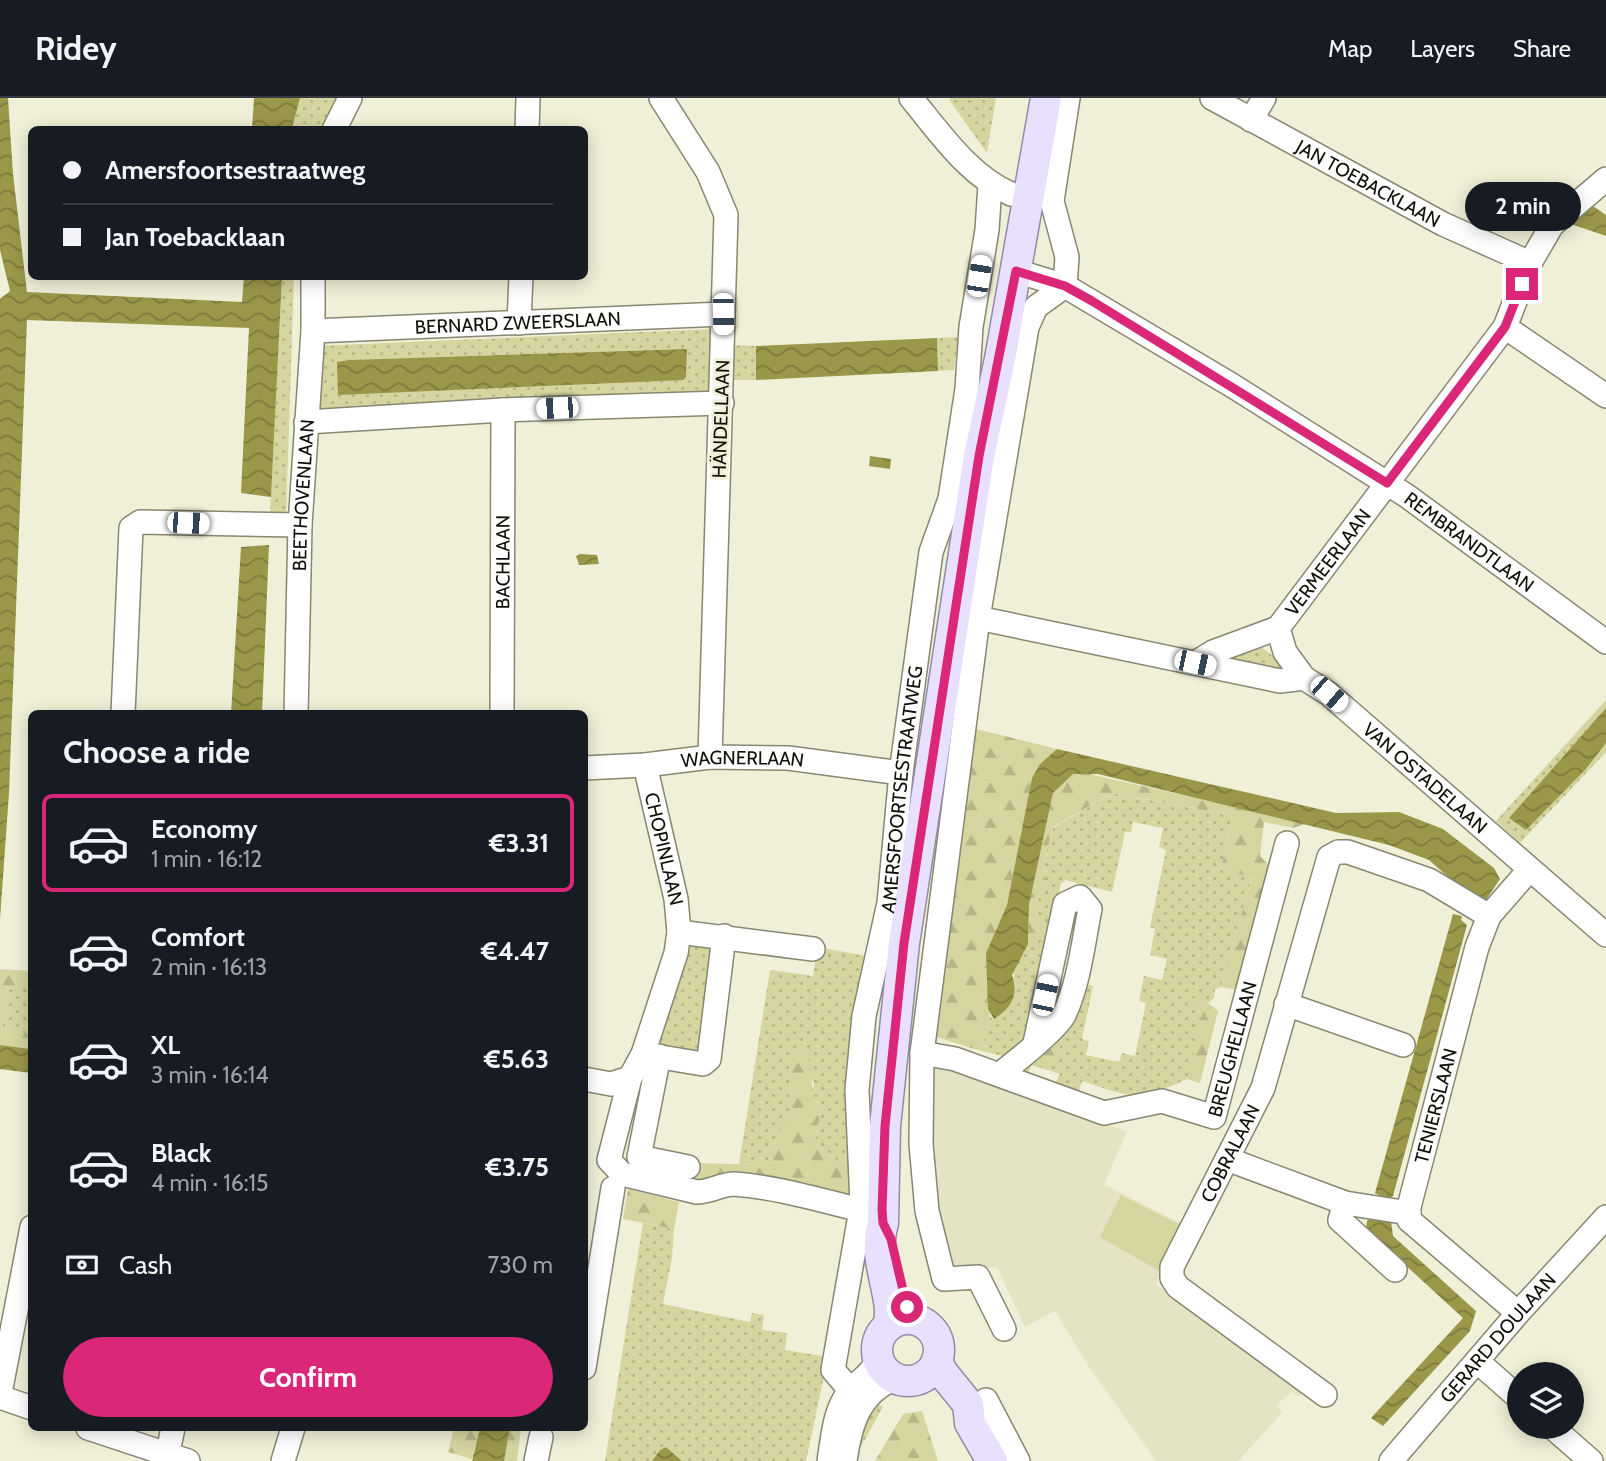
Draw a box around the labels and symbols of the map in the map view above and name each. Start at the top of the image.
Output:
street label: JAN TOEBACKLAAN [1291,134,1444,232]
callout: 2 min [1464,183,1580,232]
car [966,254,993,298]
route end [1506,268,1538,300]
car [713,293,734,335]
street label: BERNARD ZWEERSLAAN [414,307,621,338]
street label: HÄNDELLAAN [707,359,735,479]
car [536,397,579,419]
street label: BEETHOVENLAAN [288,418,319,571]
street label: REMBRANDTLAAN [1400,487,1539,597]
street label: VERMEERLAAN [1280,504,1375,620]
car [167,512,210,534]
street label: BACHLAAN [491,515,514,609]
car [1173,648,1218,678]
street label: AMERSFOORTSESTRAATWEG [876,664,927,915]
car [1307,672,1352,716]
street label: VAN OSTADELAAN [1358,717,1492,838]
street label: WAGNERLAAN [680,745,805,772]
street label: CHOPINLAAN [640,790,689,908]
car [1031,972,1060,1018]
street label: BREUGHELLAAN [1203,979,1261,1120]
street label: TENIERSLAAN [1409,1046,1462,1166]
street label: COBRALAAN [1195,1100,1264,1206]
street label: GERARD DOULAAN [1435,1268,1560,1407]
route start [891,1291,923,1323]

